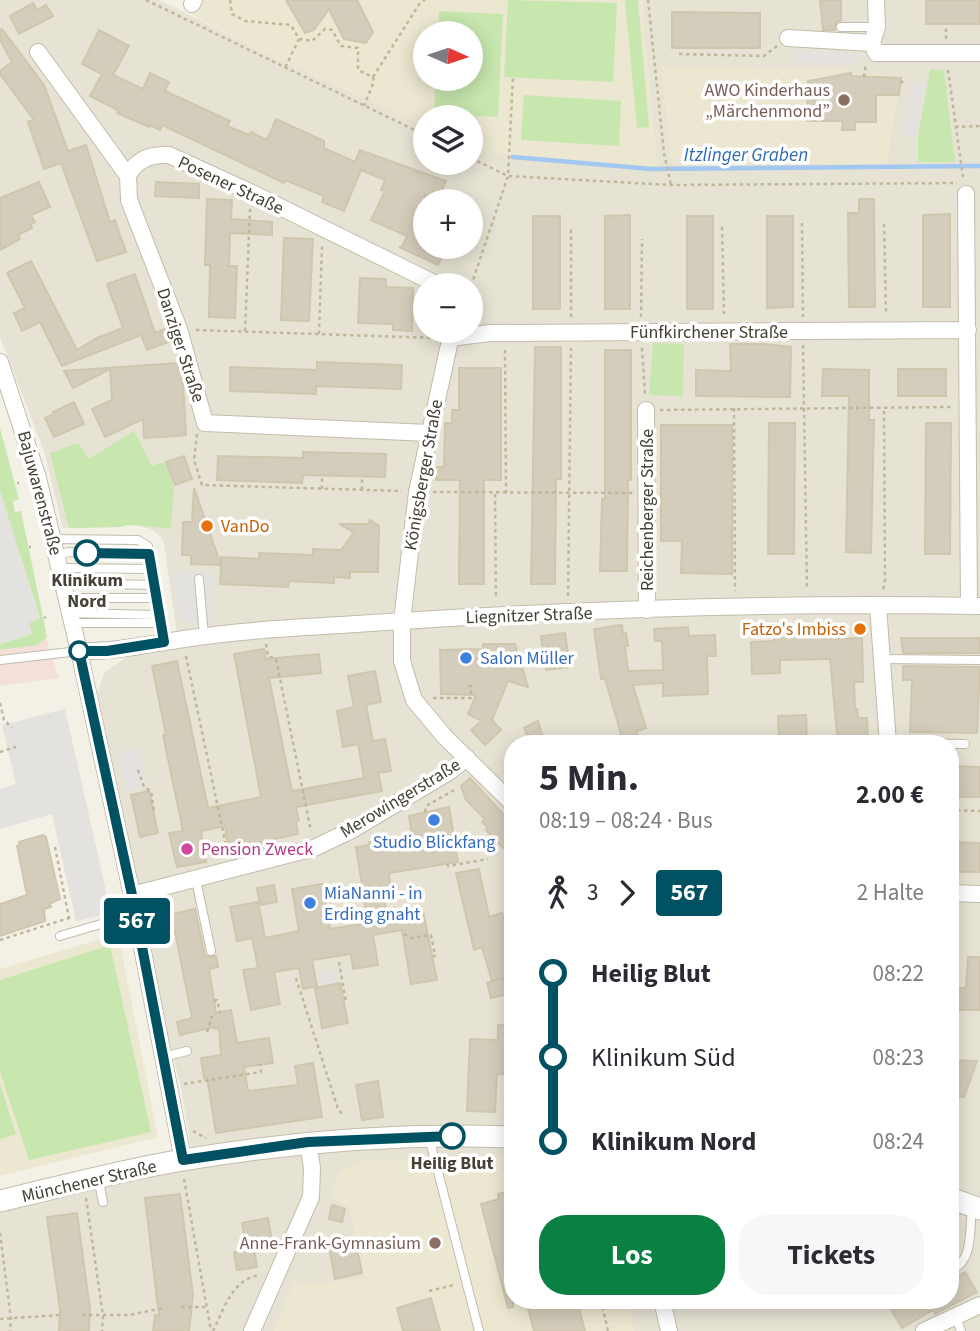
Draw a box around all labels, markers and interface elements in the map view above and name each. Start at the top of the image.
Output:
north arrow [413,21,483,91]
map controls [413,21,483,343]
place label: AWO Kinderhaus „Märchenmond” [705,78,830,124]
marker: AWO Kinderhaus „Märchenmond” [836,92,852,108]
button: layers [413,105,483,175]
water label: Itzlinger Graben [684,142,808,169]
street label: Posener Straße [174,150,288,221]
button: + [413,189,483,259]
button: − [413,273,483,343]
street label: Danziger Straße [150,285,211,406]
street label: Fünfkirchener Straße [630,320,788,345]
street label: Königsberger Straße [398,398,449,553]
street label: Bajuwarenstraße [11,428,68,558]
street label: Reichenberger Straße [635,429,660,591]
place label: VanDo [221,514,270,539]
marker: VanDo [199,518,215,534]
marker: Klinikum Nord [74,540,100,566]
place label: Klinikum Nord [51,568,123,614]
street label: Liegnitzer Straße [465,601,593,630]
place label: Fatzo's Imbiss [742,617,846,642]
marker: Fatzo's Imbiss [852,621,868,637]
unlabelled marker [69,641,89,661]
place label: Salon Müller [480,646,574,671]
marker: Salon Müller [458,650,474,666]
text: 5 Min. [539,751,639,805]
street label: Merowingerstraße [335,753,465,844]
text: 2.00 € [856,776,924,813]
text: 08:19 – 08:24 · Bus [539,804,713,837]
marker: Studio Blickfang [426,812,442,828]
place label: Studio Blickfang [373,830,495,855]
place label: Pension Zweck [201,837,313,862]
marker: Pension Zweck [179,841,195,857]
icon: walk [539,874,577,912]
icon: forward [608,874,646,912]
text: 567 [670,875,708,910]
text: 3 [587,876,598,909]
text: 2 Halte [857,876,924,909]
place label: MiaNanni - in Erding gnaht [324,881,423,927]
marker: MiaNanni - in Erding gnaht [302,895,318,911]
line badge: 567 [97,898,177,944]
text: 567 [118,903,156,938]
text: Heilig Blut [591,955,711,992]
text: 08:22 [873,957,924,990]
text: Klinikum Süd [591,1039,736,1076]
text: 08:23 [873,1041,924,1074]
marker: Heilig Blut [439,1123,465,1149]
text: Klinikum Nord [591,1123,756,1160]
text: 08:24 [873,1125,924,1158]
place label: Heilig Blut [411,1151,494,1176]
street label: Münchener Straße [19,1154,159,1209]
button: Los [539,1215,725,1295]
button: Tickets [739,1215,924,1295]
place label: Anne-Frank-Gymnasium [240,1231,421,1256]
marker: Anne-Frank-Gymnasium [427,1235,443,1251]

